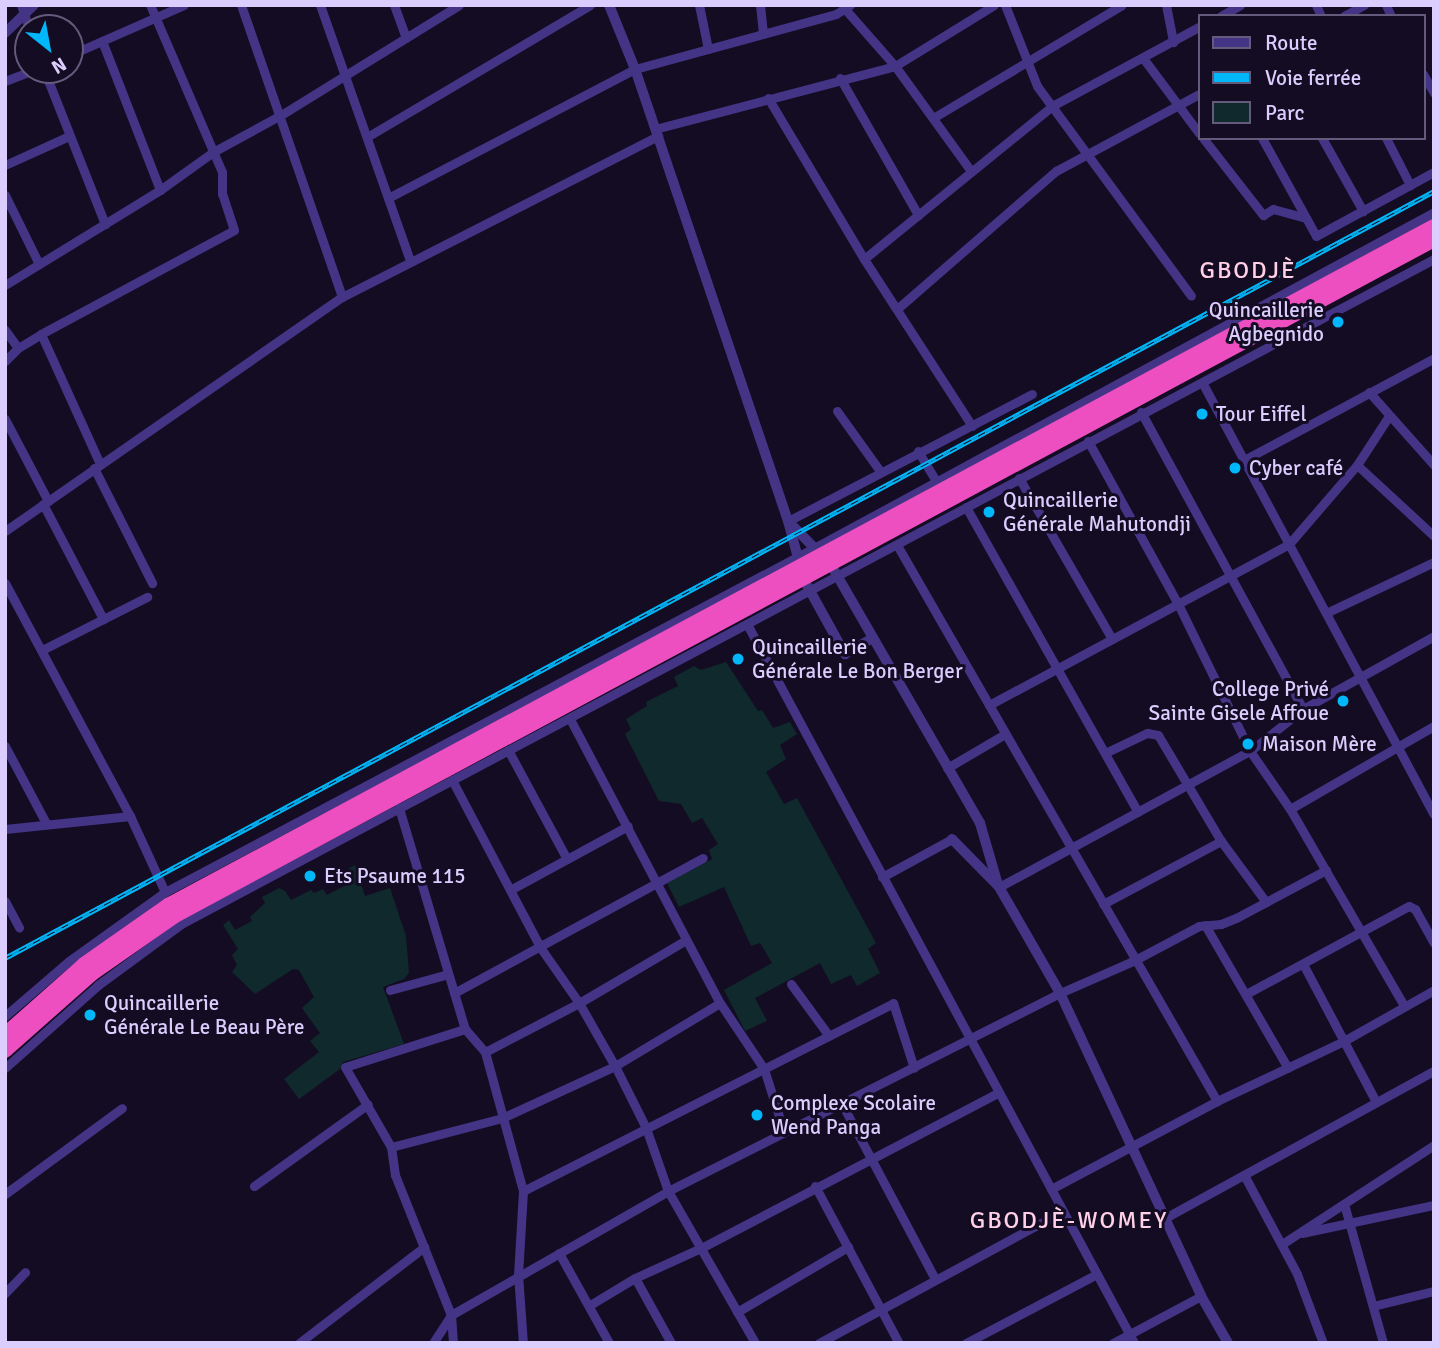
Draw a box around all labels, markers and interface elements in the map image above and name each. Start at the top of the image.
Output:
north arrow [14,14,84,84]
legend [1198,14,1425,140]
text: Route [1265,30,1317,56]
text: N [47,52,71,79]
text: Voie ferrée [1265,65,1361,91]
text: Parc [1265,100,1304,126]
district label: GBODJÈ [1200,257,1296,285]
place label: Quincaillerie Agbegnido [1209,297,1324,347]
marker: Quincaillerie Agbegnido [1330,314,1346,330]
place label: Tour Eiffel [1216,401,1307,427]
marker: Tour Eiffel [1194,406,1210,422]
place label: Cyber café [1249,455,1343,481]
marker: Cyber café [1227,460,1243,476]
place label: Quincaillerie Générale Mahutondji [1003,487,1191,537]
marker: Quincaillerie Générale Mahutondji [981,504,997,520]
place label: Quincaillerie Générale Le Bon Berger [752,634,963,684]
marker: Quincaillerie Générale Le Bon Berger [730,651,746,667]
place label: College Privé Sainte Gisele Affoue [1149,676,1329,726]
marker: College Privé Sainte Gisele Affoue [1335,693,1351,709]
place label: Maison Mère [1262,731,1377,757]
marker: Maison Mère [1240,736,1256,752]
place label: Ets Psaume 115 [324,863,466,889]
marker: Ets Psaume 115 [302,868,318,884]
place label: Quincaillerie Générale Le Beau Père [104,990,304,1040]
marker: Quincaillerie Générale Le Beau Père [82,1007,98,1023]
place label: Complexe Scolaire Wend Panga [771,1090,936,1140]
marker: Complexe Scolaire Wend Panga [749,1107,765,1123]
district label: GBODJÈ-WOMEY [971,1207,1167,1235]

